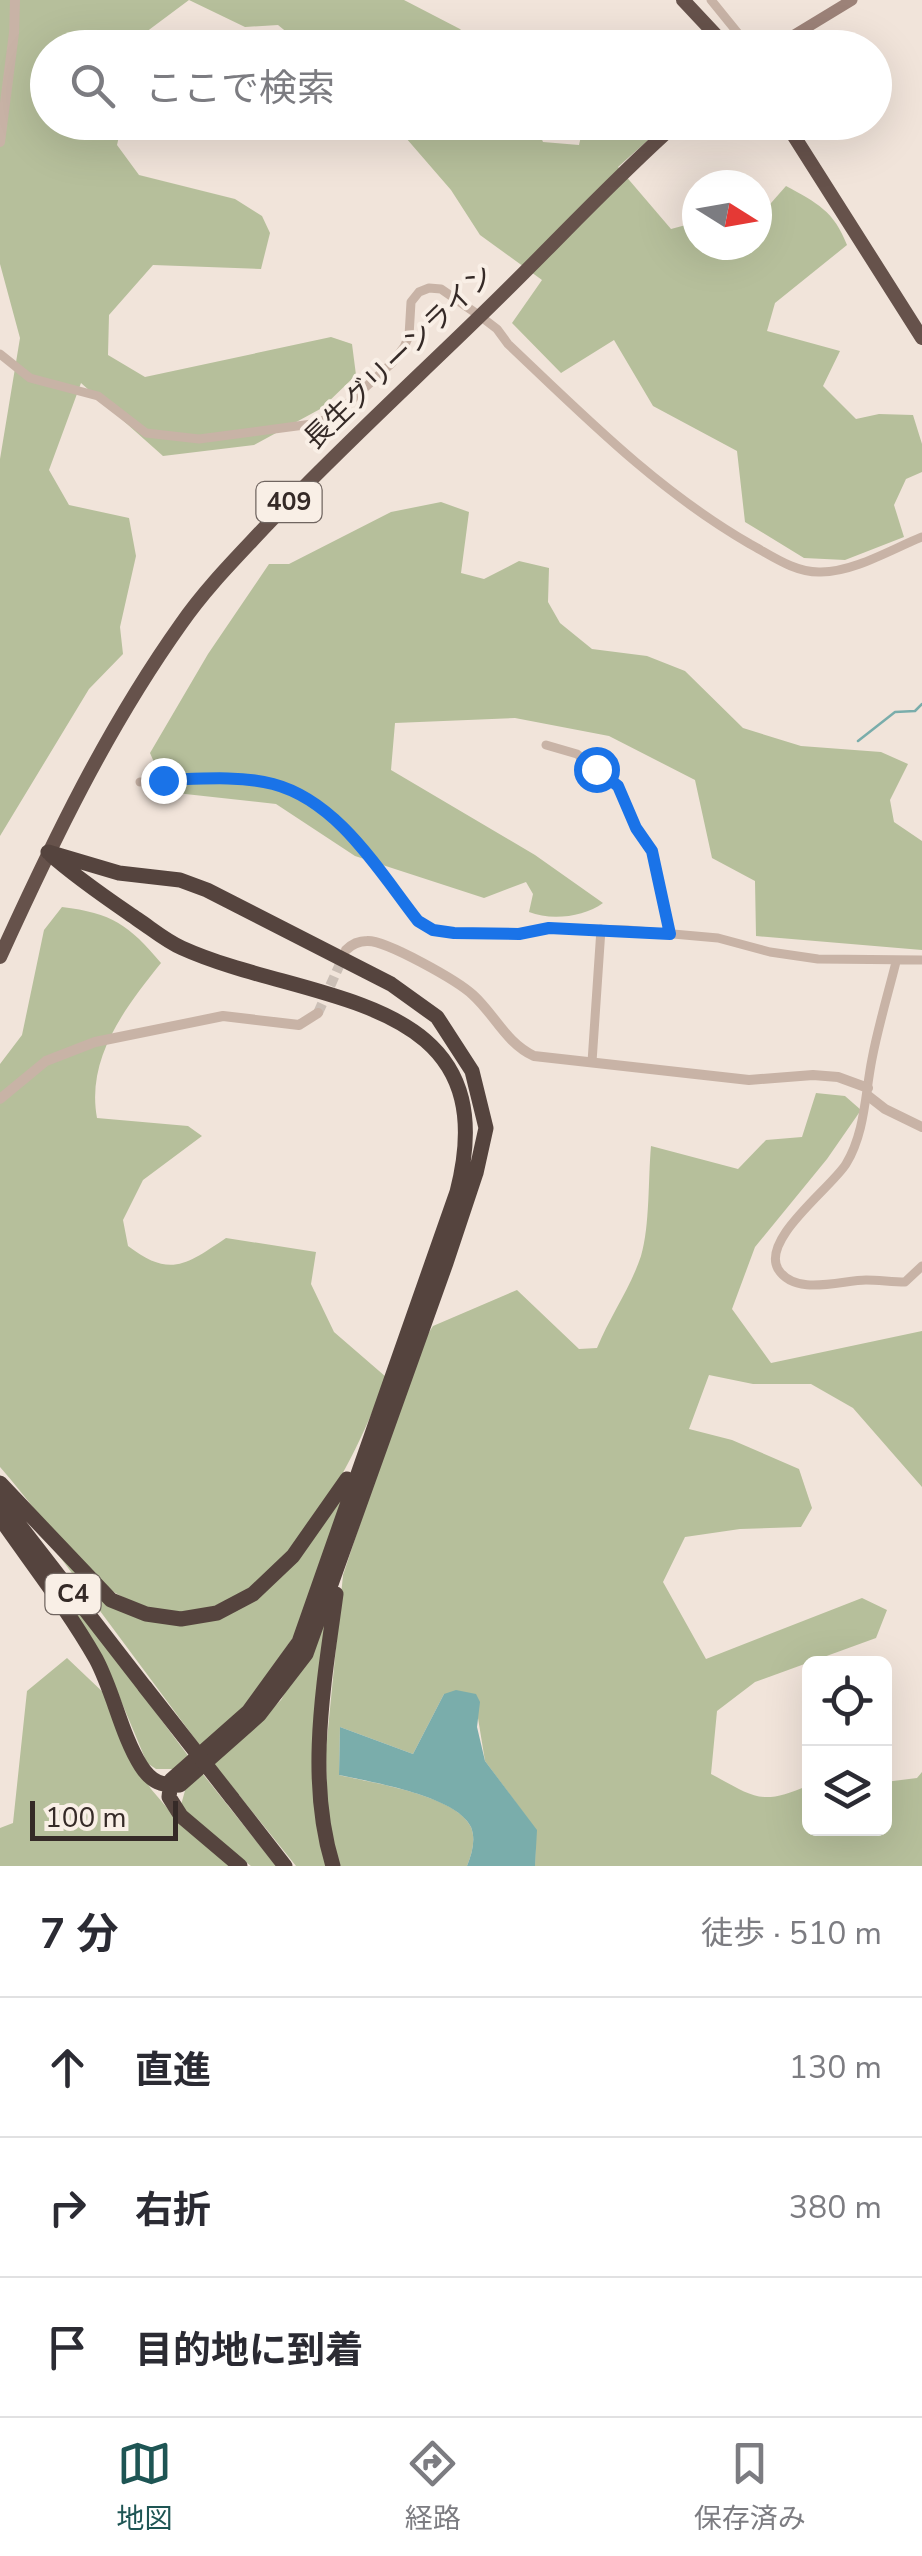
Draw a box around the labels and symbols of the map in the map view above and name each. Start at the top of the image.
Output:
north arrow [682,170,772,260]
street label: 長生グリーンライン [296,256,502,458]
road number: 409 [256,482,322,522]
route start [574,747,620,793]
route end [141,758,187,804]
road number: C4 [46,1574,100,1614]
scale bar [30,1796,178,1840]

